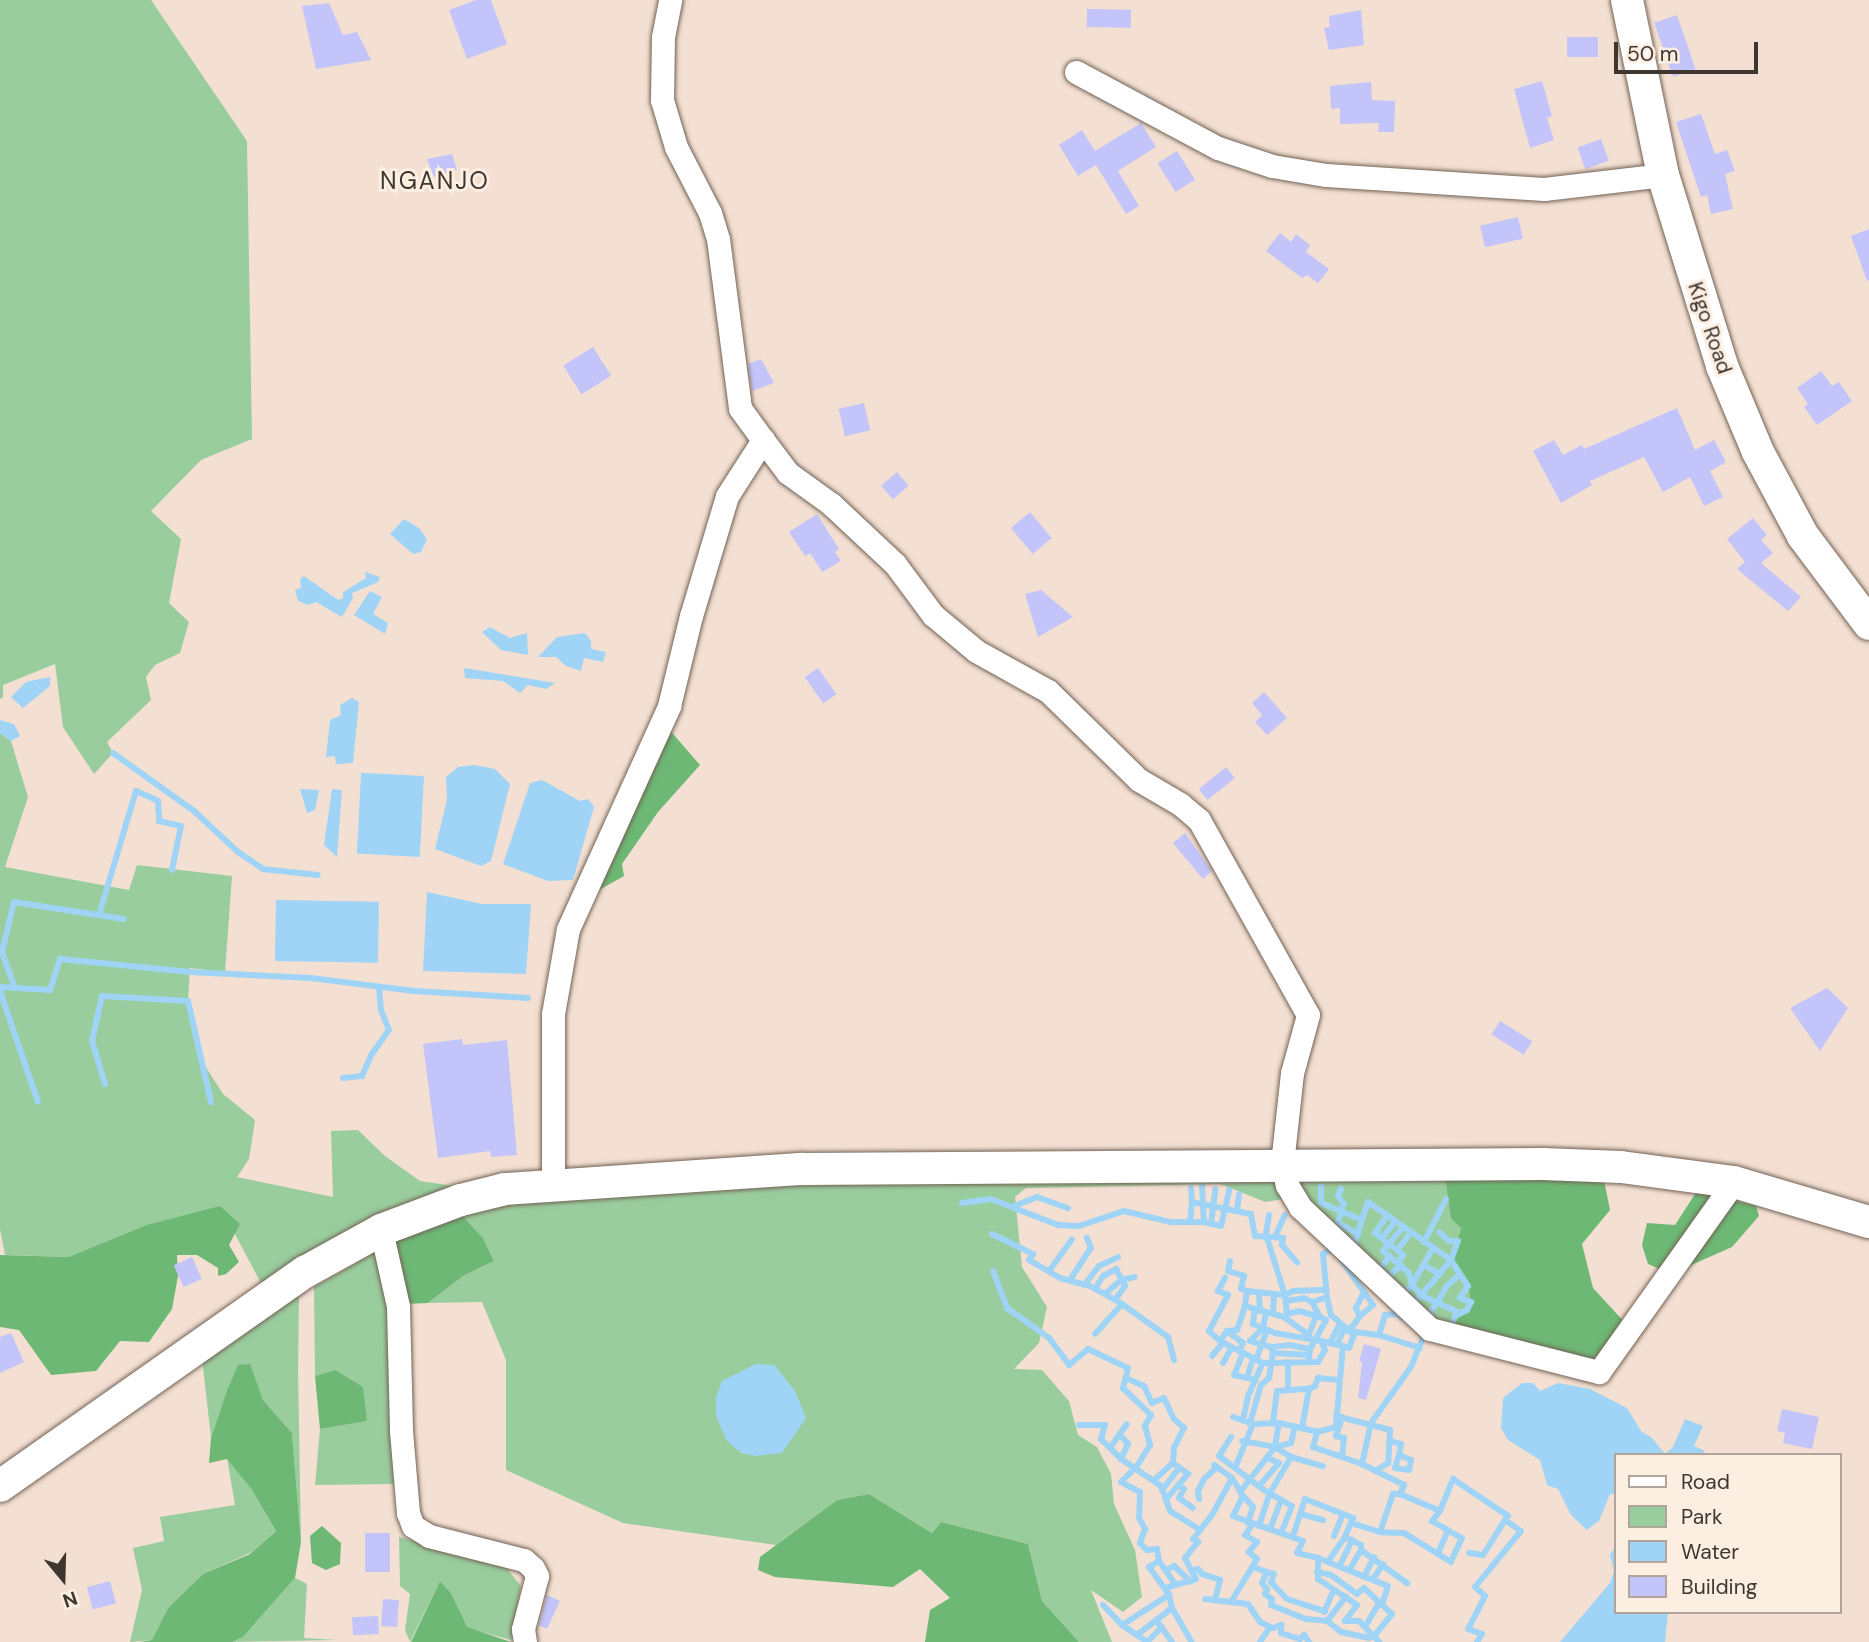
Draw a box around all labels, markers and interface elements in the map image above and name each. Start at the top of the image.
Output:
scale bar [1617,28,1760,72]
text: 50 m [1627,40,1678,68]
district label: NGANJO [381,167,489,195]
street label: Kigo Road [1683,279,1737,377]
legend [1614,1453,1841,1614]
text: Road [1681,1468,1730,1496]
text: Park [1681,1503,1722,1531]
text: Water [1681,1538,1739,1566]
north arrow [28,1544,98,1614]
text: Building [1681,1573,1757,1601]
text: N [59,1585,81,1613]

